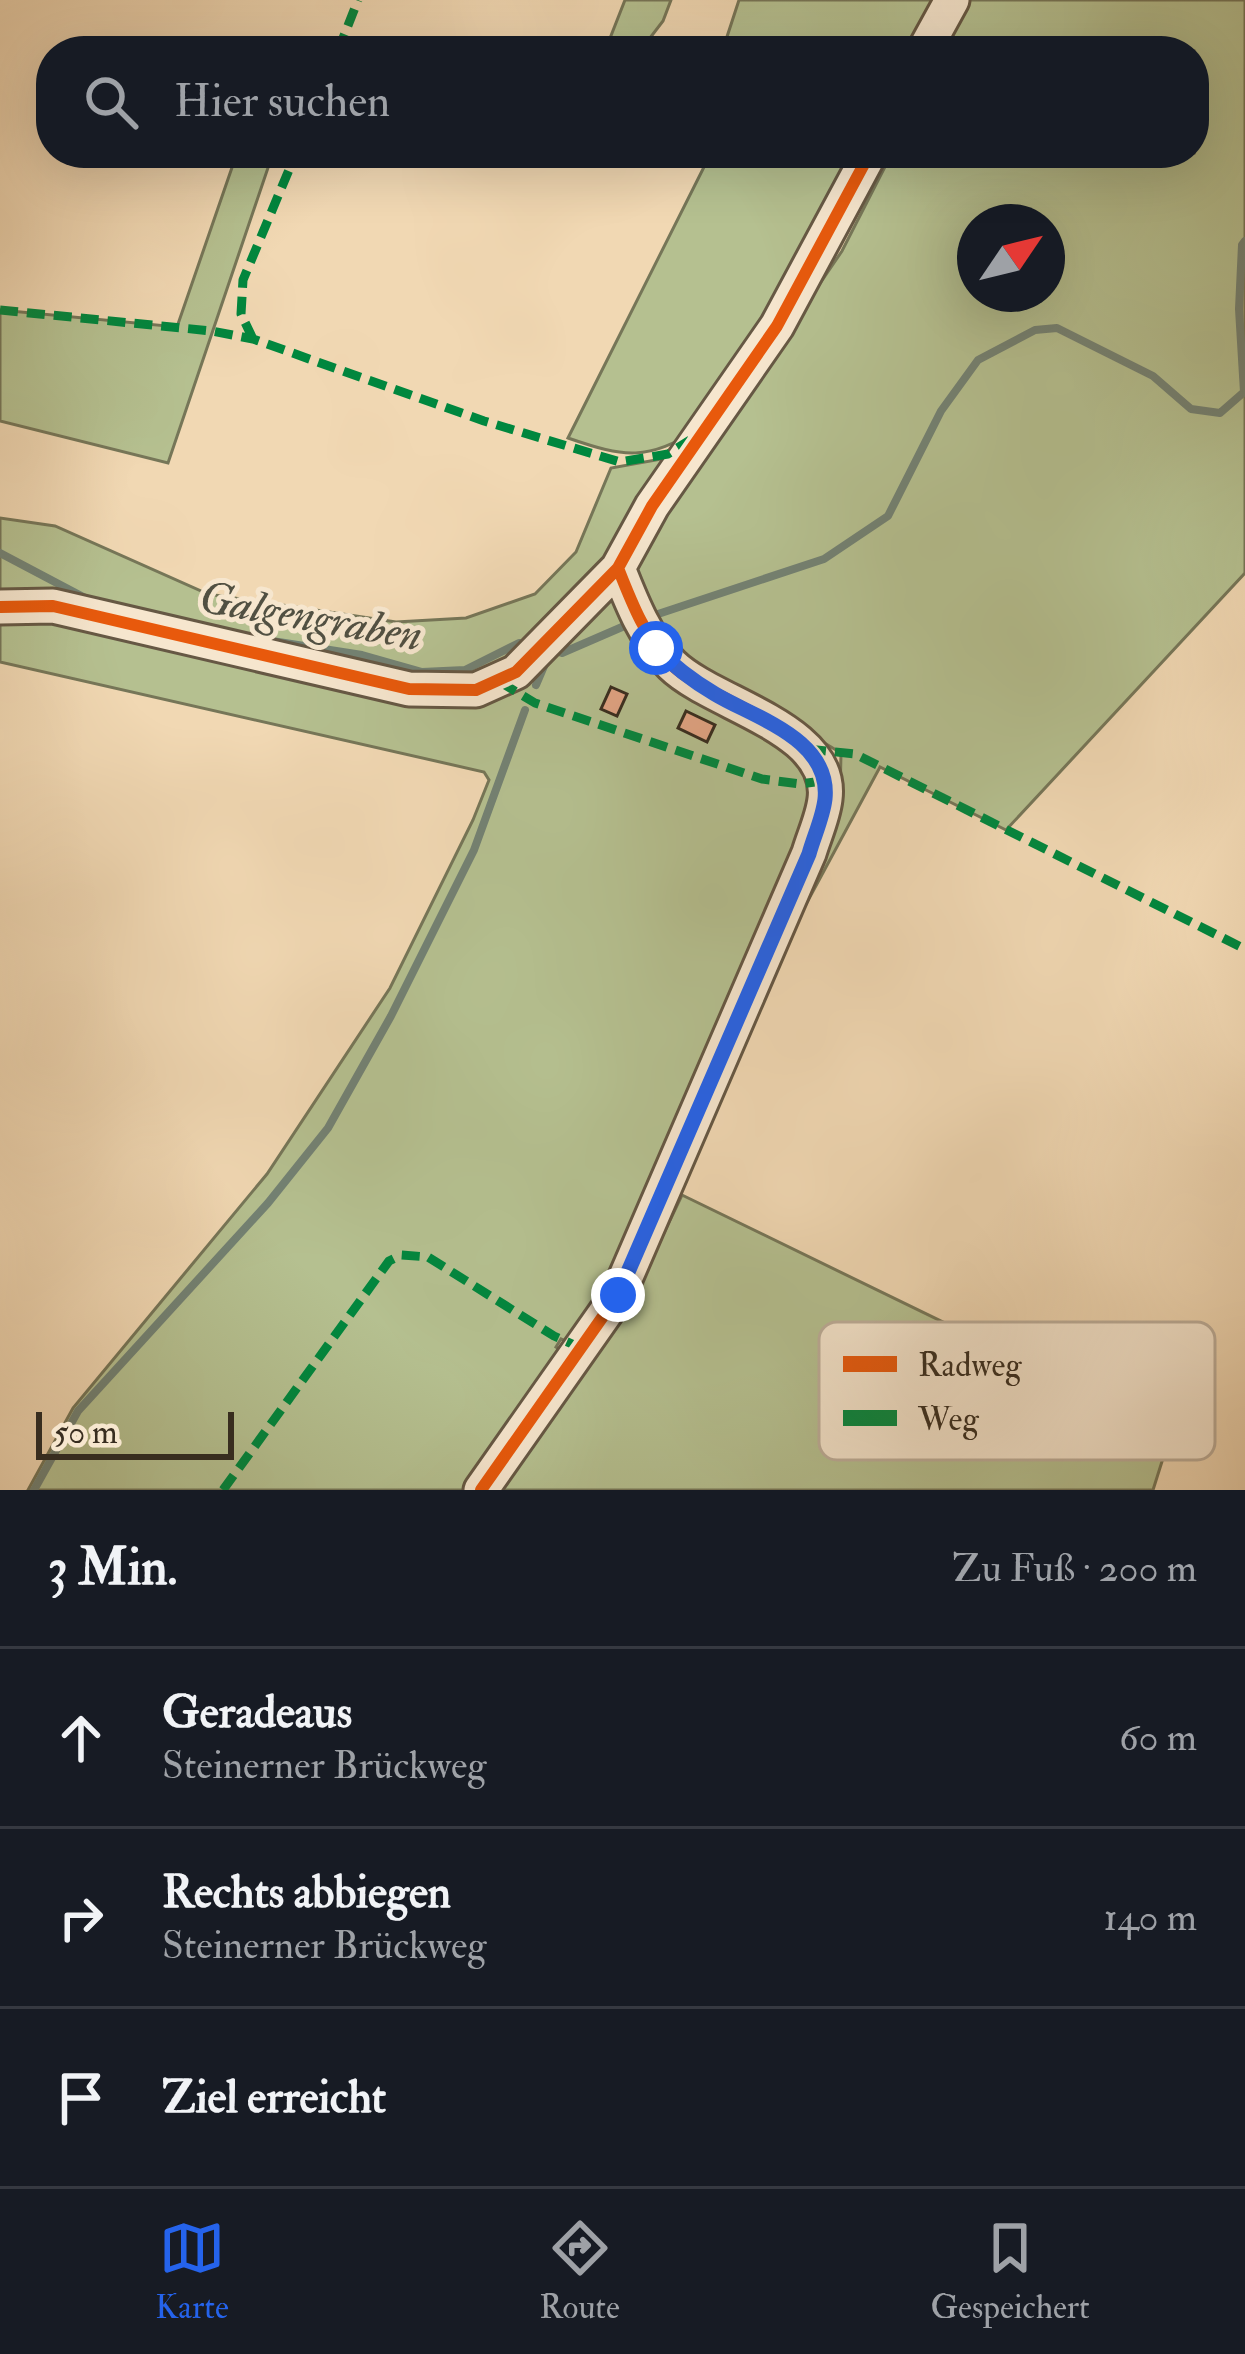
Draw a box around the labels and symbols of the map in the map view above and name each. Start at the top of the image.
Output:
north arrow [957,204,1065,312]
water label: Galgengraben [195,570,427,664]
route start [629,621,683,675]
route end [591,1268,645,1322]
legend [819,1322,1215,1460]
text: Radweg [918,1345,1022,1386]
text: Weg [917,1399,979,1440]
scale bar [36,1406,234,1459]

